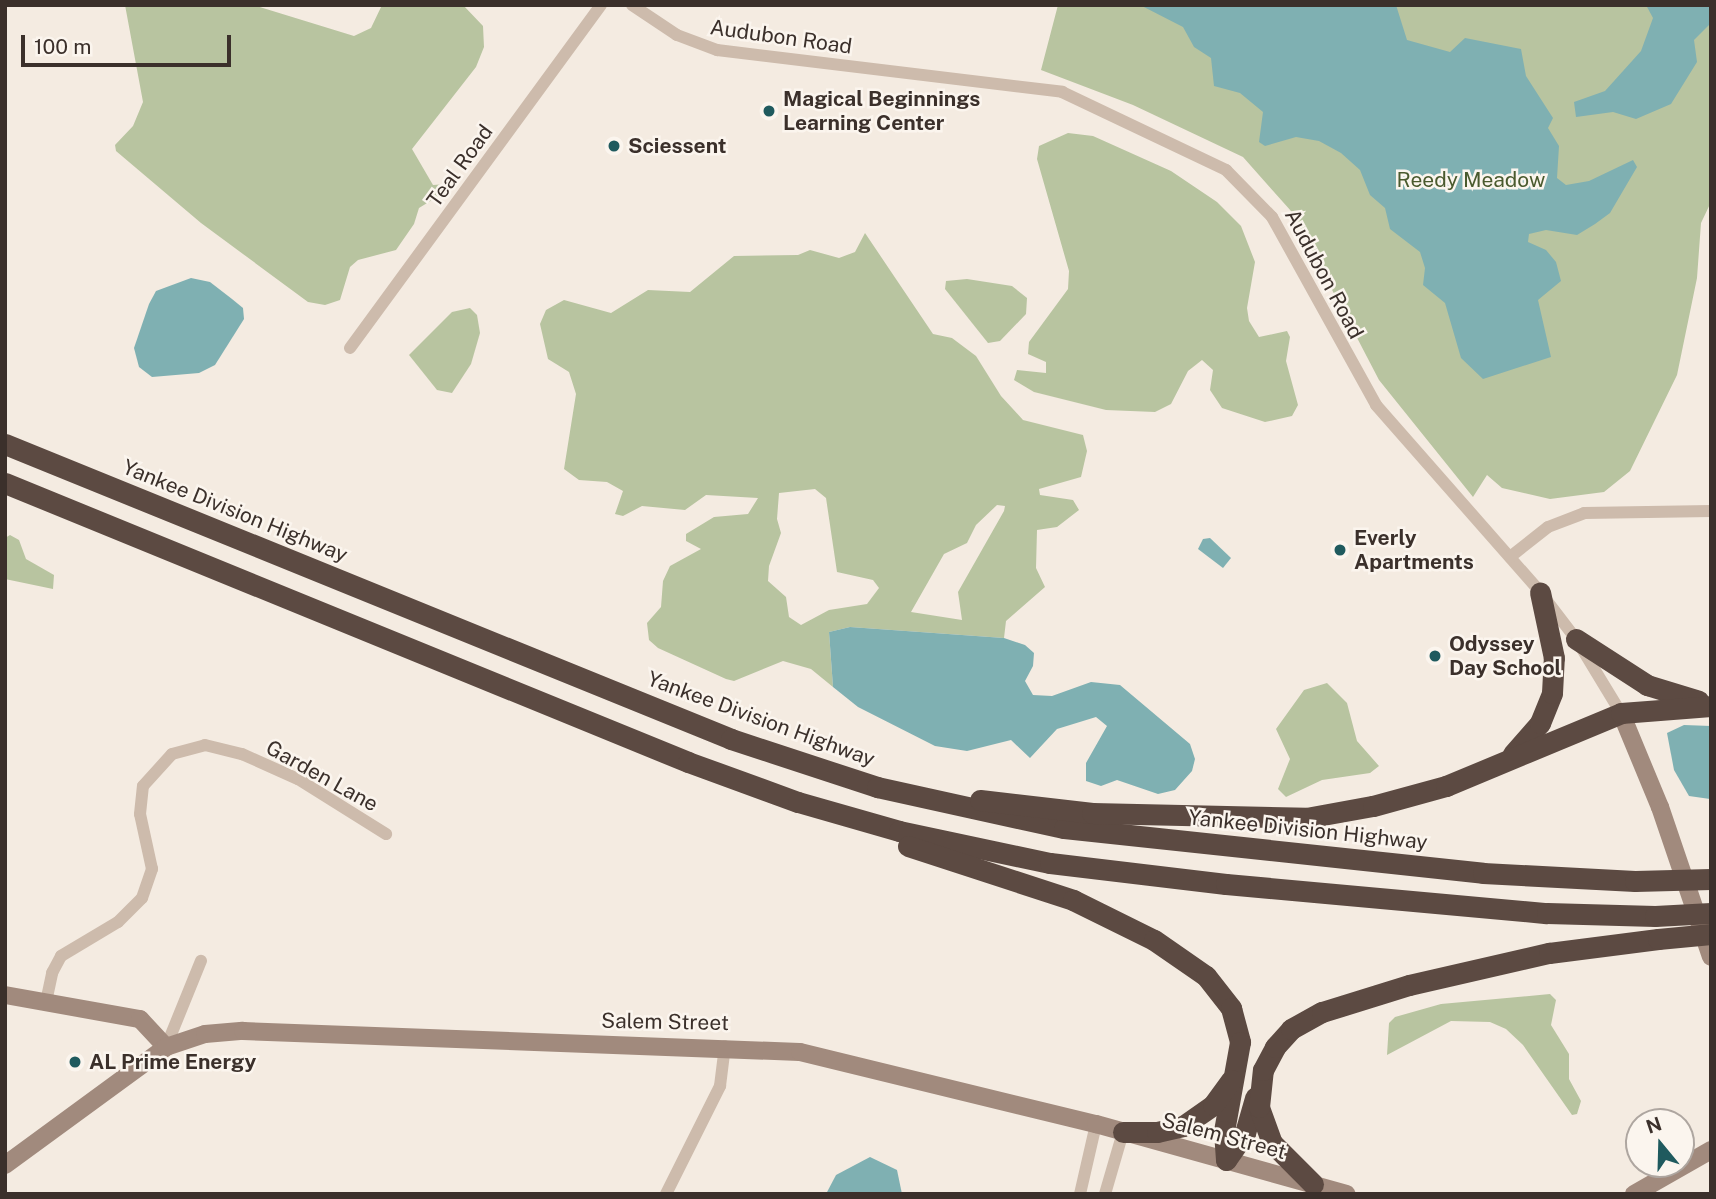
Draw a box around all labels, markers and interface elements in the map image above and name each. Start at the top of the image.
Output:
street label: Audubon Road [708,15,854,59]
scale bar [24,21,234,65]
text: 100 m [34,34,91,59]
place label: Magical Beginnings Learning Center [783,86,980,136]
marker: Magical Beginnings Learning Center [761,103,777,119]
street label: Teal Road [422,120,498,212]
place label: Sciessent [628,133,727,159]
marker: Sciessent [606,138,622,154]
park label: Reedy Meadow [1397,167,1545,193]
street label: Audubon Road [1279,205,1369,343]
street label: Yankee Division Highway [119,454,351,568]
place label: Everly Apartments [1354,525,1474,575]
marker: Everly Apartments [1332,542,1348,558]
place label: Odyssey Day School [1449,631,1562,681]
marker: Odyssey Day School [1427,648,1443,664]
street label: Yankee Division Highway [644,666,878,772]
street label: Garden Lane [262,735,382,817]
street label: Yankee Division Highway [1187,805,1429,855]
street label: Salem Street [601,1008,729,1036]
place label: AL Prime Energy [89,1049,256,1075]
marker: AL Prime Energy [67,1054,83,1070]
street label: Salem Street [1159,1107,1289,1165]
north arrow [1625,1108,1695,1178]
text: N [1643,1112,1664,1138]

